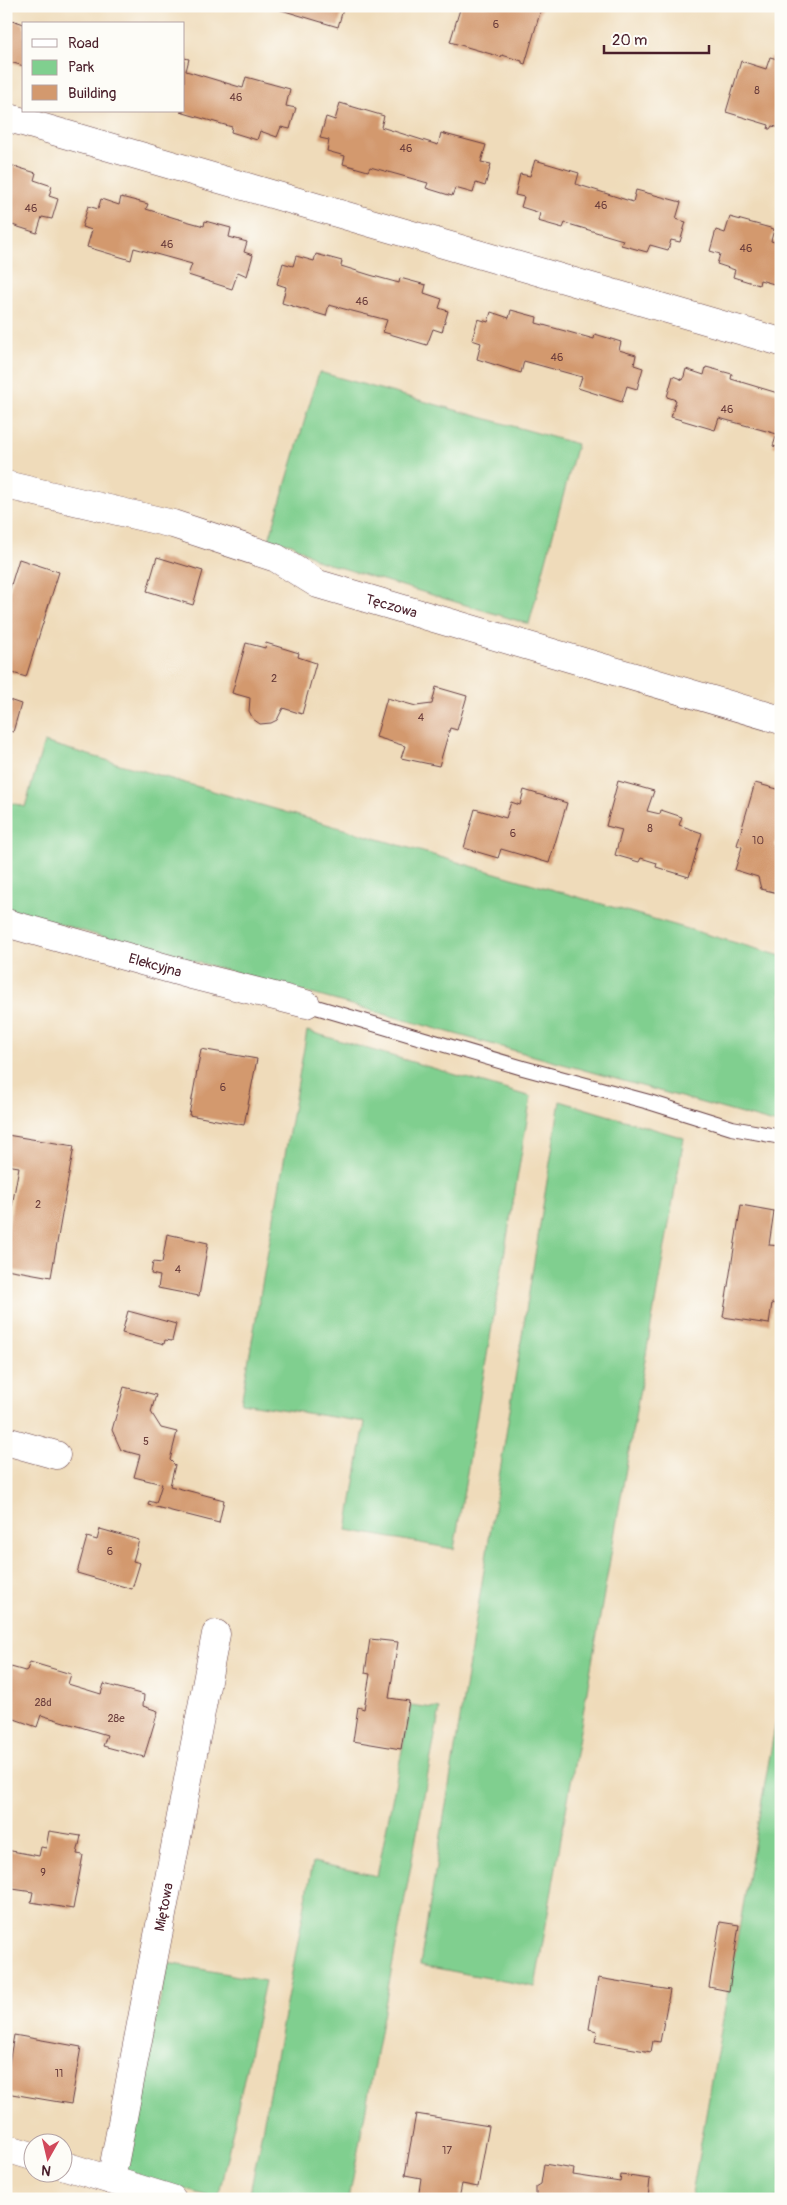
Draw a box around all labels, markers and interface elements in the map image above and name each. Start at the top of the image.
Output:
house number: 6 [493,18,499,31]
legend [22,22,185,112]
scale bar [604,22,710,54]
text: 20 m [612,31,647,50]
text: Road [68,34,99,53]
text: Park [68,58,95,77]
text: Building [68,84,116,103]
house number: 8 [754,84,760,97]
house number: 46 [230,91,242,104]
house number: 46 [400,142,412,155]
house number: 46 [595,199,607,212]
house number: 46 [25,202,37,215]
house number: 46 [161,238,173,251]
house number: 46 [740,242,752,255]
house number: 46 [356,295,368,308]
house number: 46 [551,351,563,364]
house number: 46 [721,403,733,416]
street label: Tęczowa [364,590,419,621]
house number: 2 [271,672,277,685]
house number: 4 [418,711,425,724]
house number: 8 [647,822,653,835]
house number: 6 [510,827,516,840]
house number: 10 [752,834,764,847]
street label: Elekcyjna [127,949,184,980]
house number: 6 [220,1081,226,1094]
house number: 2 [35,1198,41,1211]
house number: 4 [175,1263,182,1276]
house number: 5 [143,1435,149,1448]
house number: 6 [107,1545,113,1558]
house number: 28d [34,1696,52,1709]
house number: 28e [107,1712,125,1725]
house number: 9 [40,1866,46,1879]
street label: Miętowa [151,1881,176,1933]
house number: 11 [55,2067,63,2080]
north arrow [22,2132,72,2182]
house number: 17 [442,2144,452,2157]
text: N [40,2161,52,2179]

